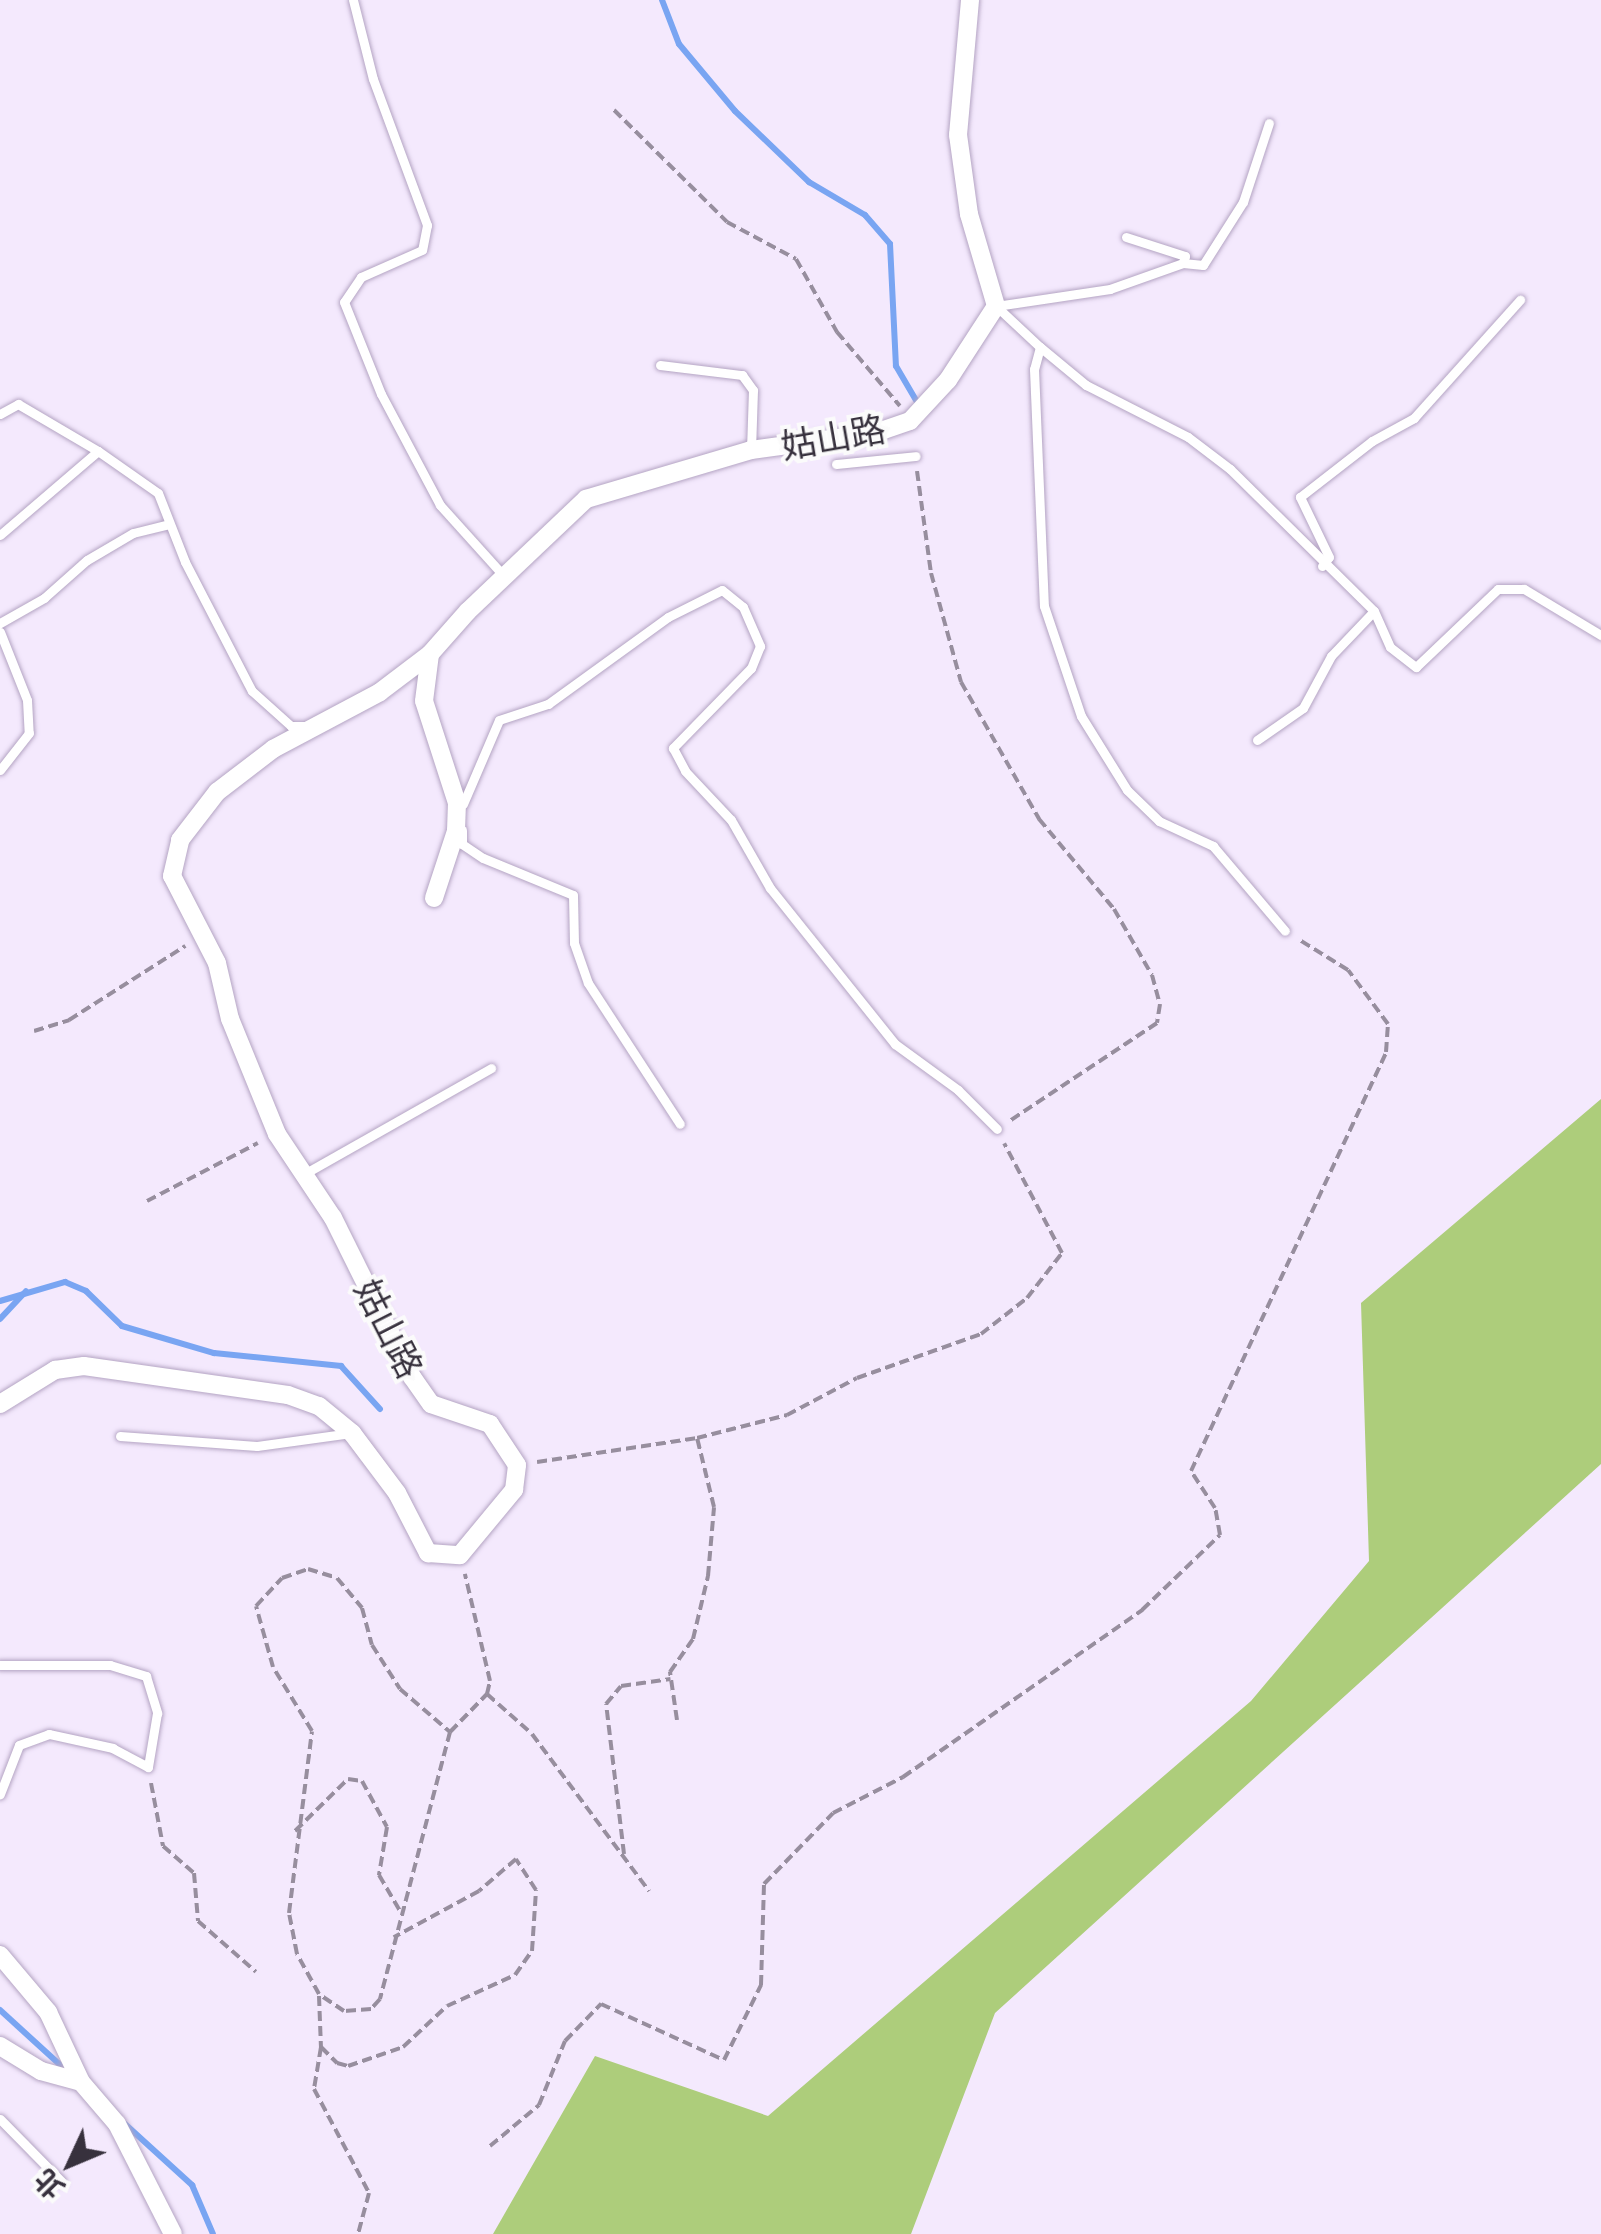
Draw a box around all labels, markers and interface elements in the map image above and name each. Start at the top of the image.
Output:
street label: 姑山路 [778,406,888,466]
street label: 姑山路 [347,1272,433,1384]
north arrow [20,2114,120,2214]
text: 北 [26,2163,70,2207]

